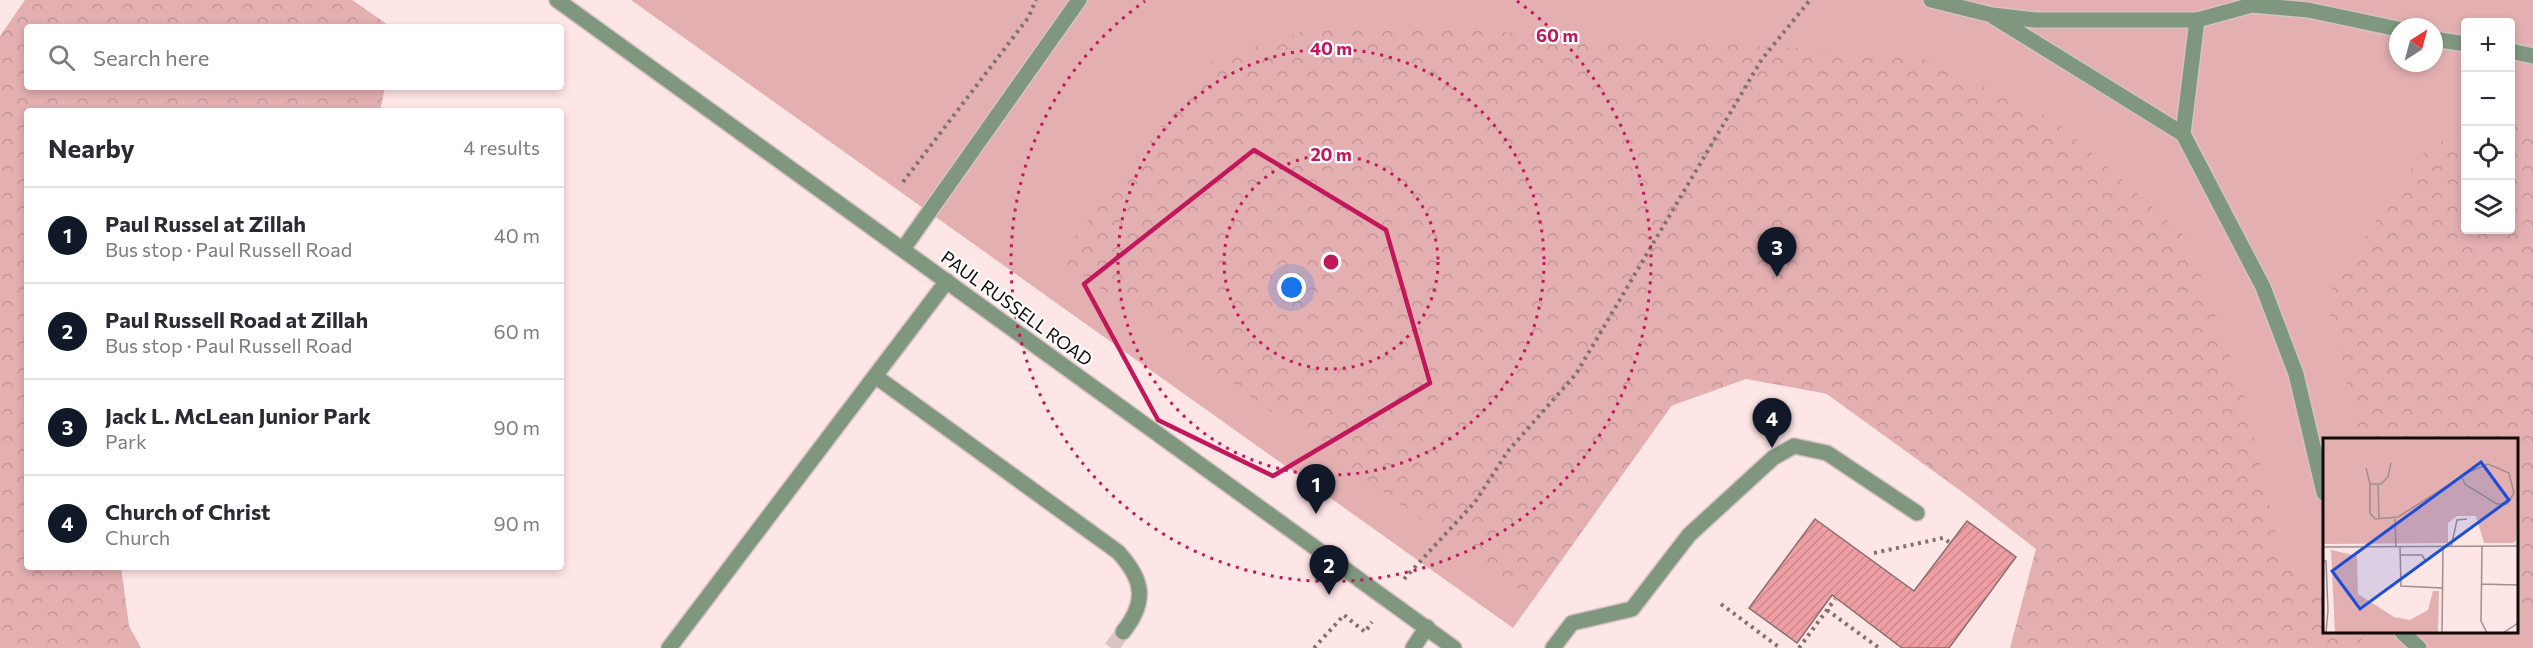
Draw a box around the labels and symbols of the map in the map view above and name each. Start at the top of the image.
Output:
north arrow [2389,18,2443,72]
text: 60 m [1536,24,1578,46]
text: 40 m [1310,37,1352,59]
text: 20 m [1310,143,1352,165]
pin: 3 [1758,228,1796,277]
street label: PAUL RUSSELL ROAD [937,246,1097,370]
centre of rings [1321,252,1341,272]
your location [1277,273,1306,302]
pin: 4 [1752,398,1792,448]
inset map [2323,438,2518,633]
pin: 1 [1296,464,1336,514]
pin: 2 [1310,546,1348,595]

